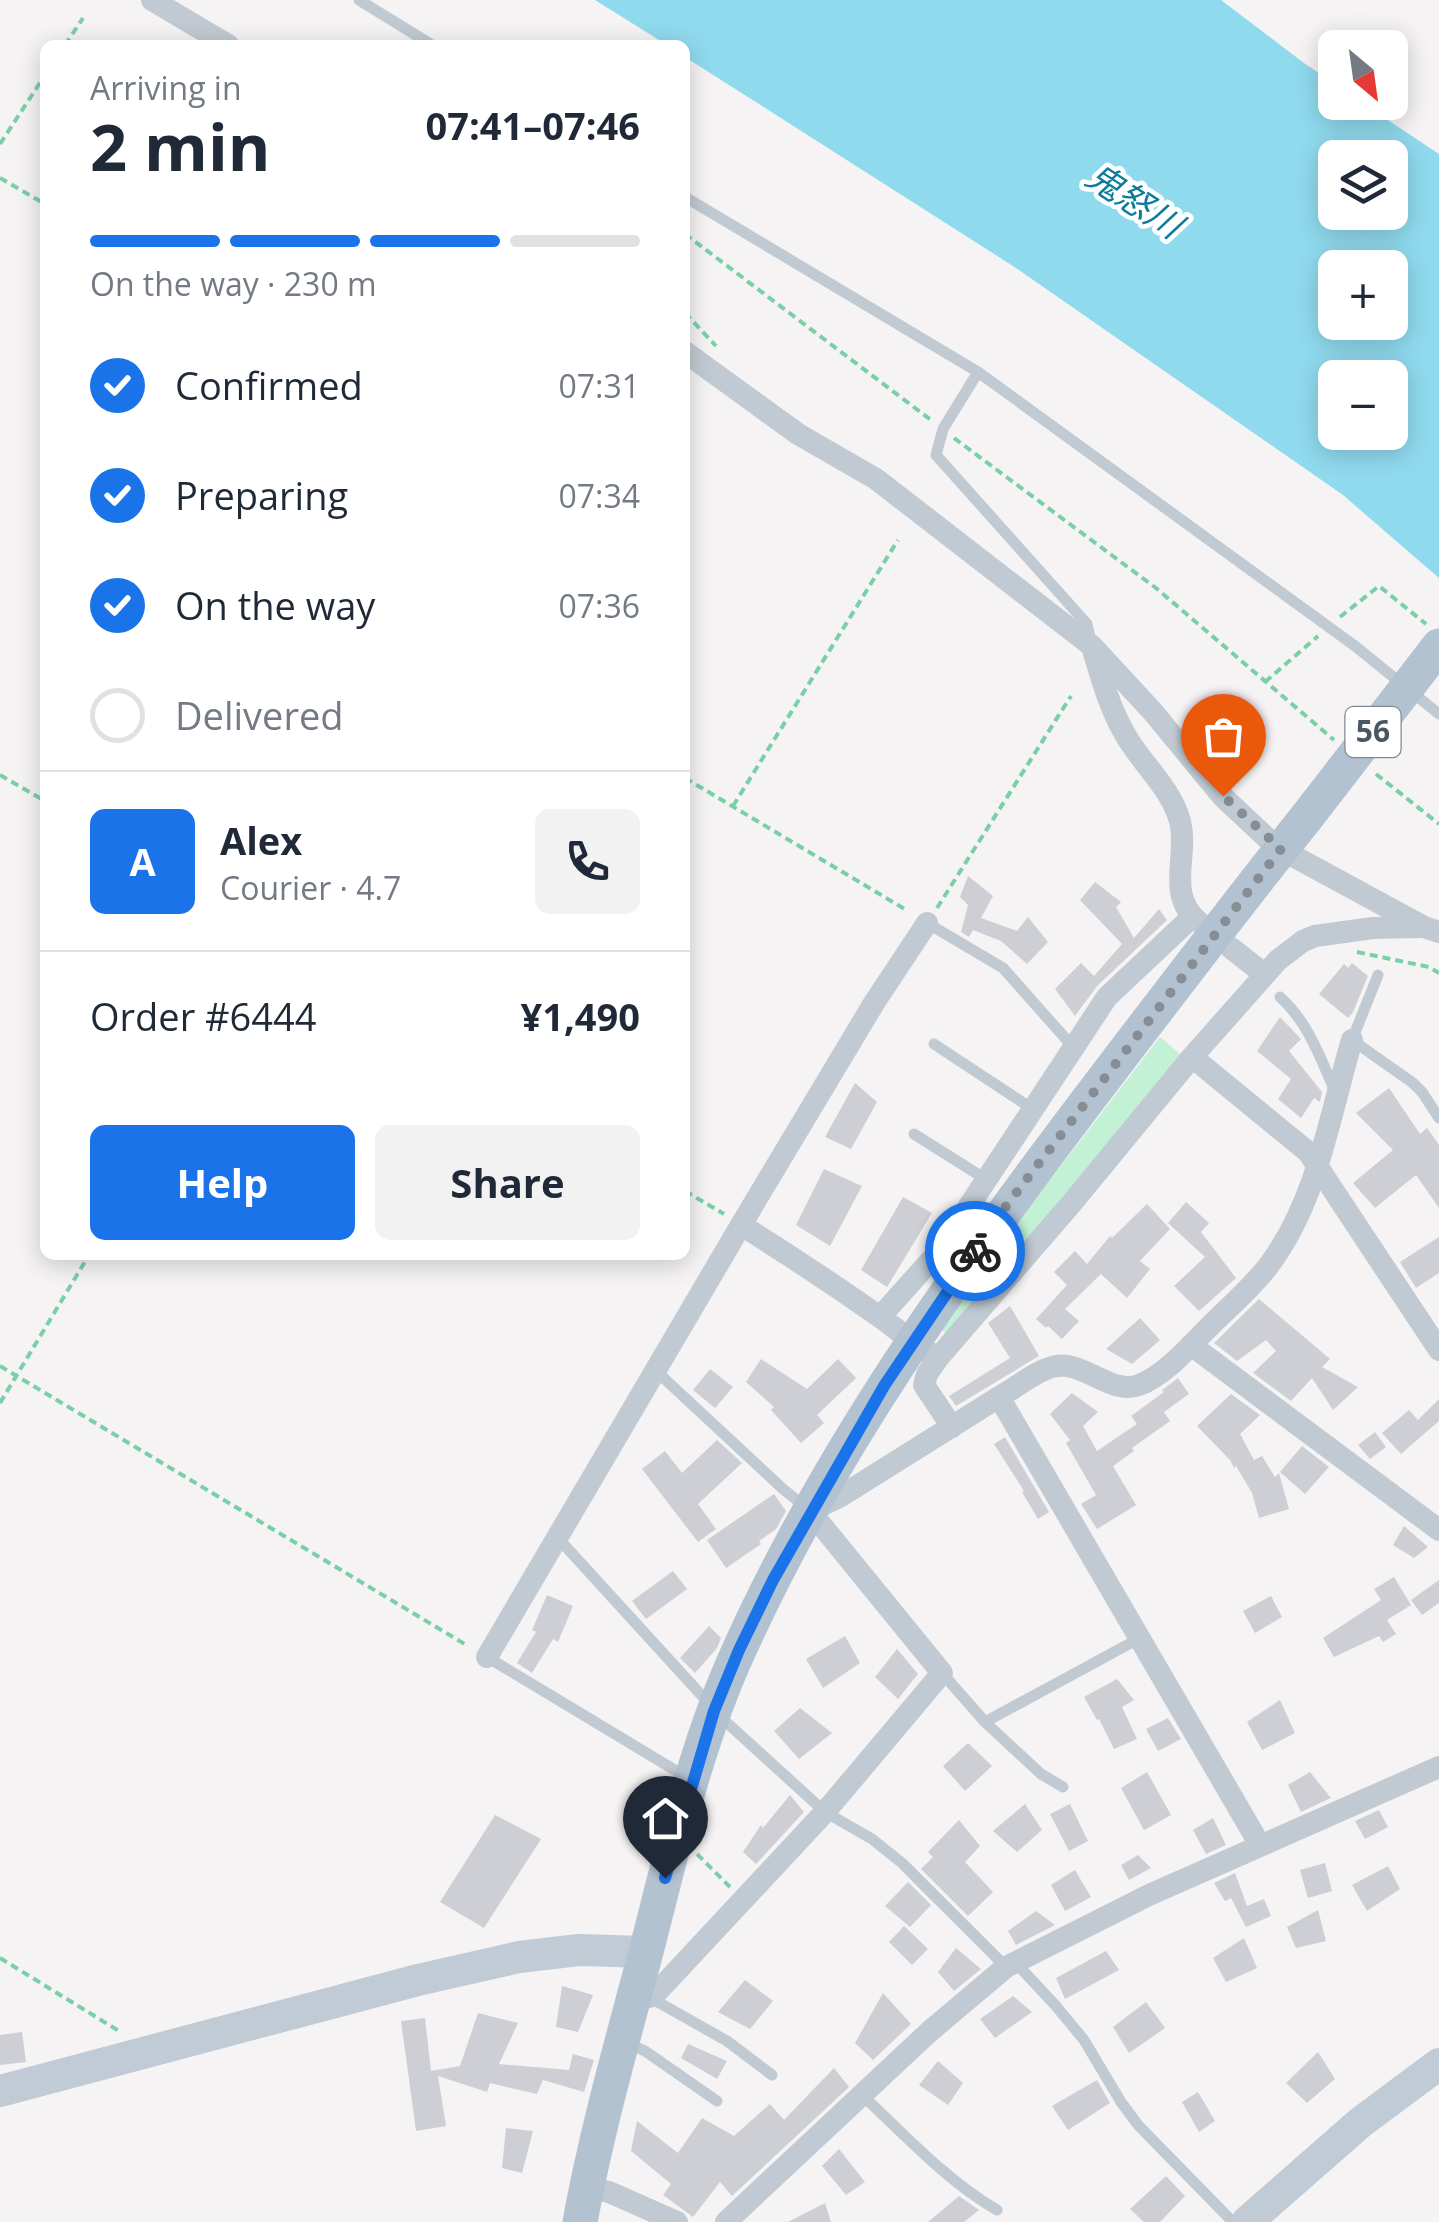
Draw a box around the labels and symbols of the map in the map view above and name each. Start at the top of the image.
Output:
north arrow [1318,30,1408,120]
water label: 鬼怒川 [1078,151,1195,250]
pin [1181,694,1266,797]
road number: 56 [1346,707,1400,757]
courier [925,1201,1025,1301]
pin [623,1776,708,1879]

